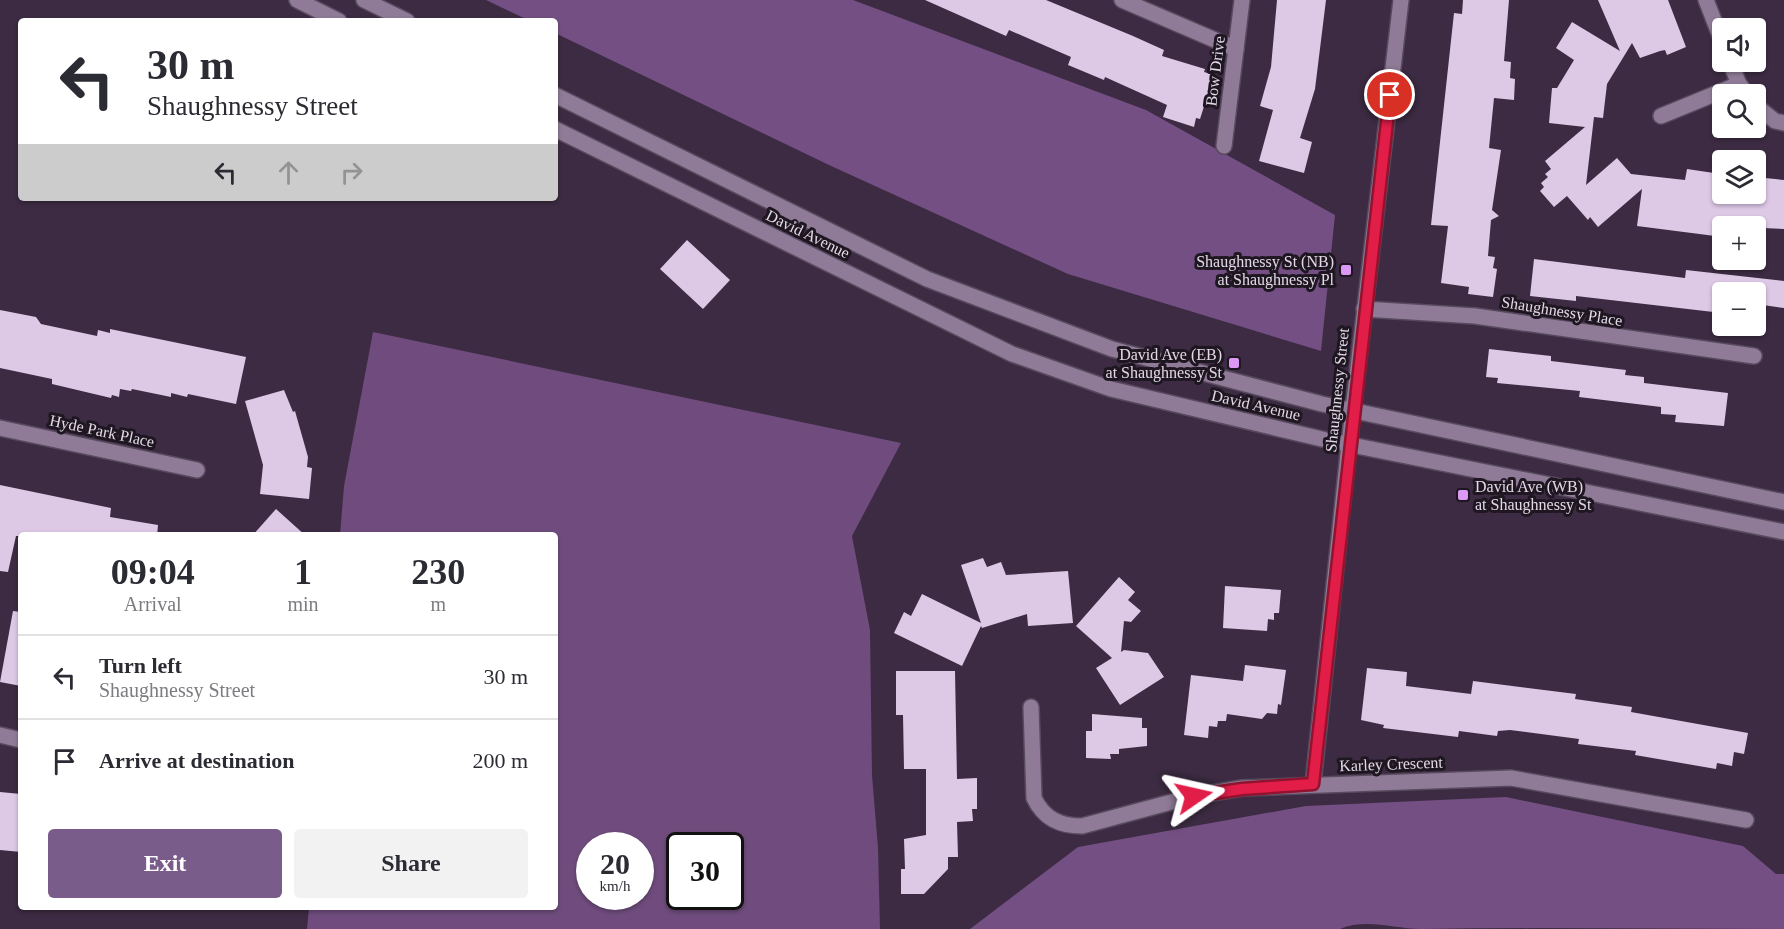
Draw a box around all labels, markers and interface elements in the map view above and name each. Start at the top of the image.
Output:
map controls [1712,18,1766,336]
button: sound [1712,18,1766,72]
street label: Bow Drive [1202,35,1228,107]
icon: left [48,42,126,120]
text: 30 m [147,42,235,88]
pin [1364,69,1415,120]
icon: arrive [1373,78,1406,111]
button: search [1712,84,1766,138]
text: Shaughnessy Street [147,91,358,121]
button: layers [1712,150,1766,204]
icon: left [209,156,242,189]
icon: ahead [272,156,305,189]
icon: right [335,156,368,189]
street label: David Avenue [763,206,853,262]
button: + [1712,216,1766,270]
place label: Shaughnessy St (NB) at Shaughnessy Pl [1196,253,1335,289]
marker: Shaughnessy St (NB) at Shaughnessy Pl [1339,263,1353,277]
button: − [1712,282,1766,336]
street label: Shaughnessy Place [1500,293,1624,330]
street label: Shaughnessy Street [1322,326,1353,453]
place label: David Ave (EB) at Shaughnessy St [1106,346,1223,382]
marker: David Ave (EB) at Shaughnessy St [1227,356,1241,370]
street label: David Avenue [1210,387,1302,423]
street label: Hyde Park Place [48,412,156,451]
place label: David Ave (WB) at Shaughnessy St [1475,478,1592,514]
marker: David Ave (WB) at Shaughnessy St [1456,488,1470,502]
text: 09:04 [111,552,195,592]
text: 1 [294,552,312,592]
text: 230 [411,552,465,592]
text: Arrival [124,593,182,615]
text: min [287,593,319,615]
text: m [431,593,446,615]
text: Turn left [99,653,182,678]
icon: left [48,661,81,694]
text: 30 m [483,664,528,689]
text: Shaughnessy Street [99,679,255,701]
icon: arrive [48,745,81,778]
text: Arrive at destination [99,748,295,773]
text: 200 m [472,748,528,773]
street label: Karley Crescent [1339,754,1444,775]
position arrow [1162,764,1226,828]
button: Exit [48,829,282,898]
button: Share [294,829,528,898]
speed limit sign: 30 [666,832,744,910]
text: 20 [600,847,630,880]
text: km/h [600,878,630,894]

